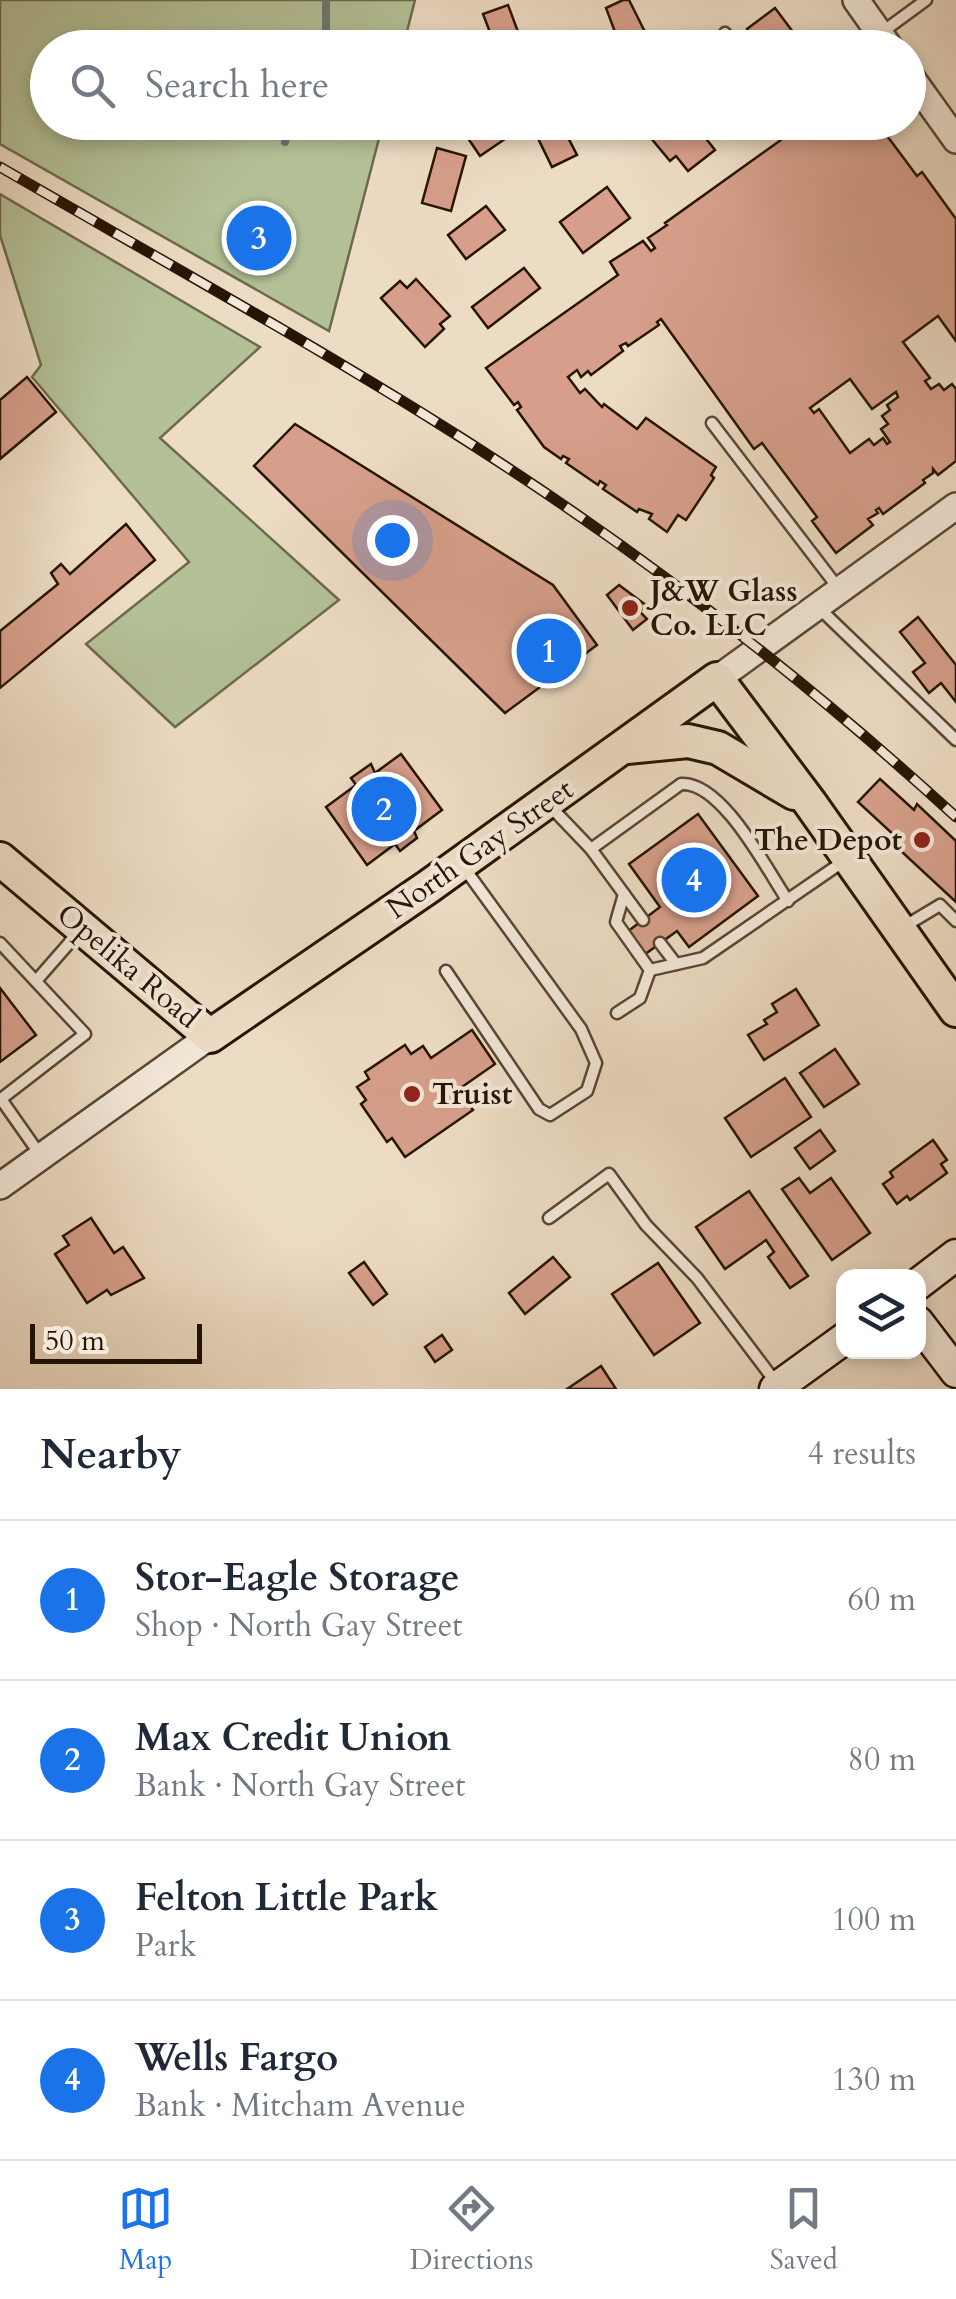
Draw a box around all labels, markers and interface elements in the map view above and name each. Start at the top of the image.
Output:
search box [30,30,926,140]
icon: search [65,58,120,113]
text: Search here [145,59,329,111]
pin: 3 [226,200,292,276]
your location [367,515,418,566]
place label: J&W Glass Co. LLC [646,571,798,646]
marker: J&W Glass Co. LLC [619,597,641,619]
pin: 1 [516,614,582,688]
street label: North Gay Street [378,769,582,929]
pin: 2 [352,772,416,846]
place label: The Depot [754,820,902,861]
marker: The Depot [911,829,933,851]
pin: 4 [662,842,726,918]
street label: Opelika Road [48,894,208,1038]
place label: Truist [432,1074,513,1115]
marker: Truist [401,1083,423,1105]
map controls [836,1269,926,1359]
button: layers [836,1269,926,1359]
scale bar [30,1319,202,1364]
text: 50 m [45,1322,105,1360]
text: Nearby [40,1426,182,1483]
text: 4 results [808,1432,916,1476]
text: Stor-Eagle Storage [135,1552,460,1604]
text: 1 [64,1578,81,1622]
text: 60 m [848,1578,916,1622]
text: Shop · North Gay Street [135,1604,462,1648]
text: Max Credit Union [135,1712,451,1764]
text: 2 [64,1738,81,1782]
text: 80 m [848,1738,916,1782]
text: Bank · North Gay Street [135,1764,465,1808]
text: Felton Little Park [135,1872,438,1924]
text: 3 [64,1898,81,1942]
text: 100 m [831,1898,916,1942]
text: Park [135,1924,197,1968]
text: Wells Fargo [135,2032,338,2084]
text: 4 [64,2058,81,2102]
text: 130 m [831,2058,916,2102]
text: Bank · Mitcham Avenue [135,2084,466,2128]
tab: Map [118,2181,173,2279]
tab: Directions [410,2181,533,2279]
tab: Saved [770,2181,838,2279]

